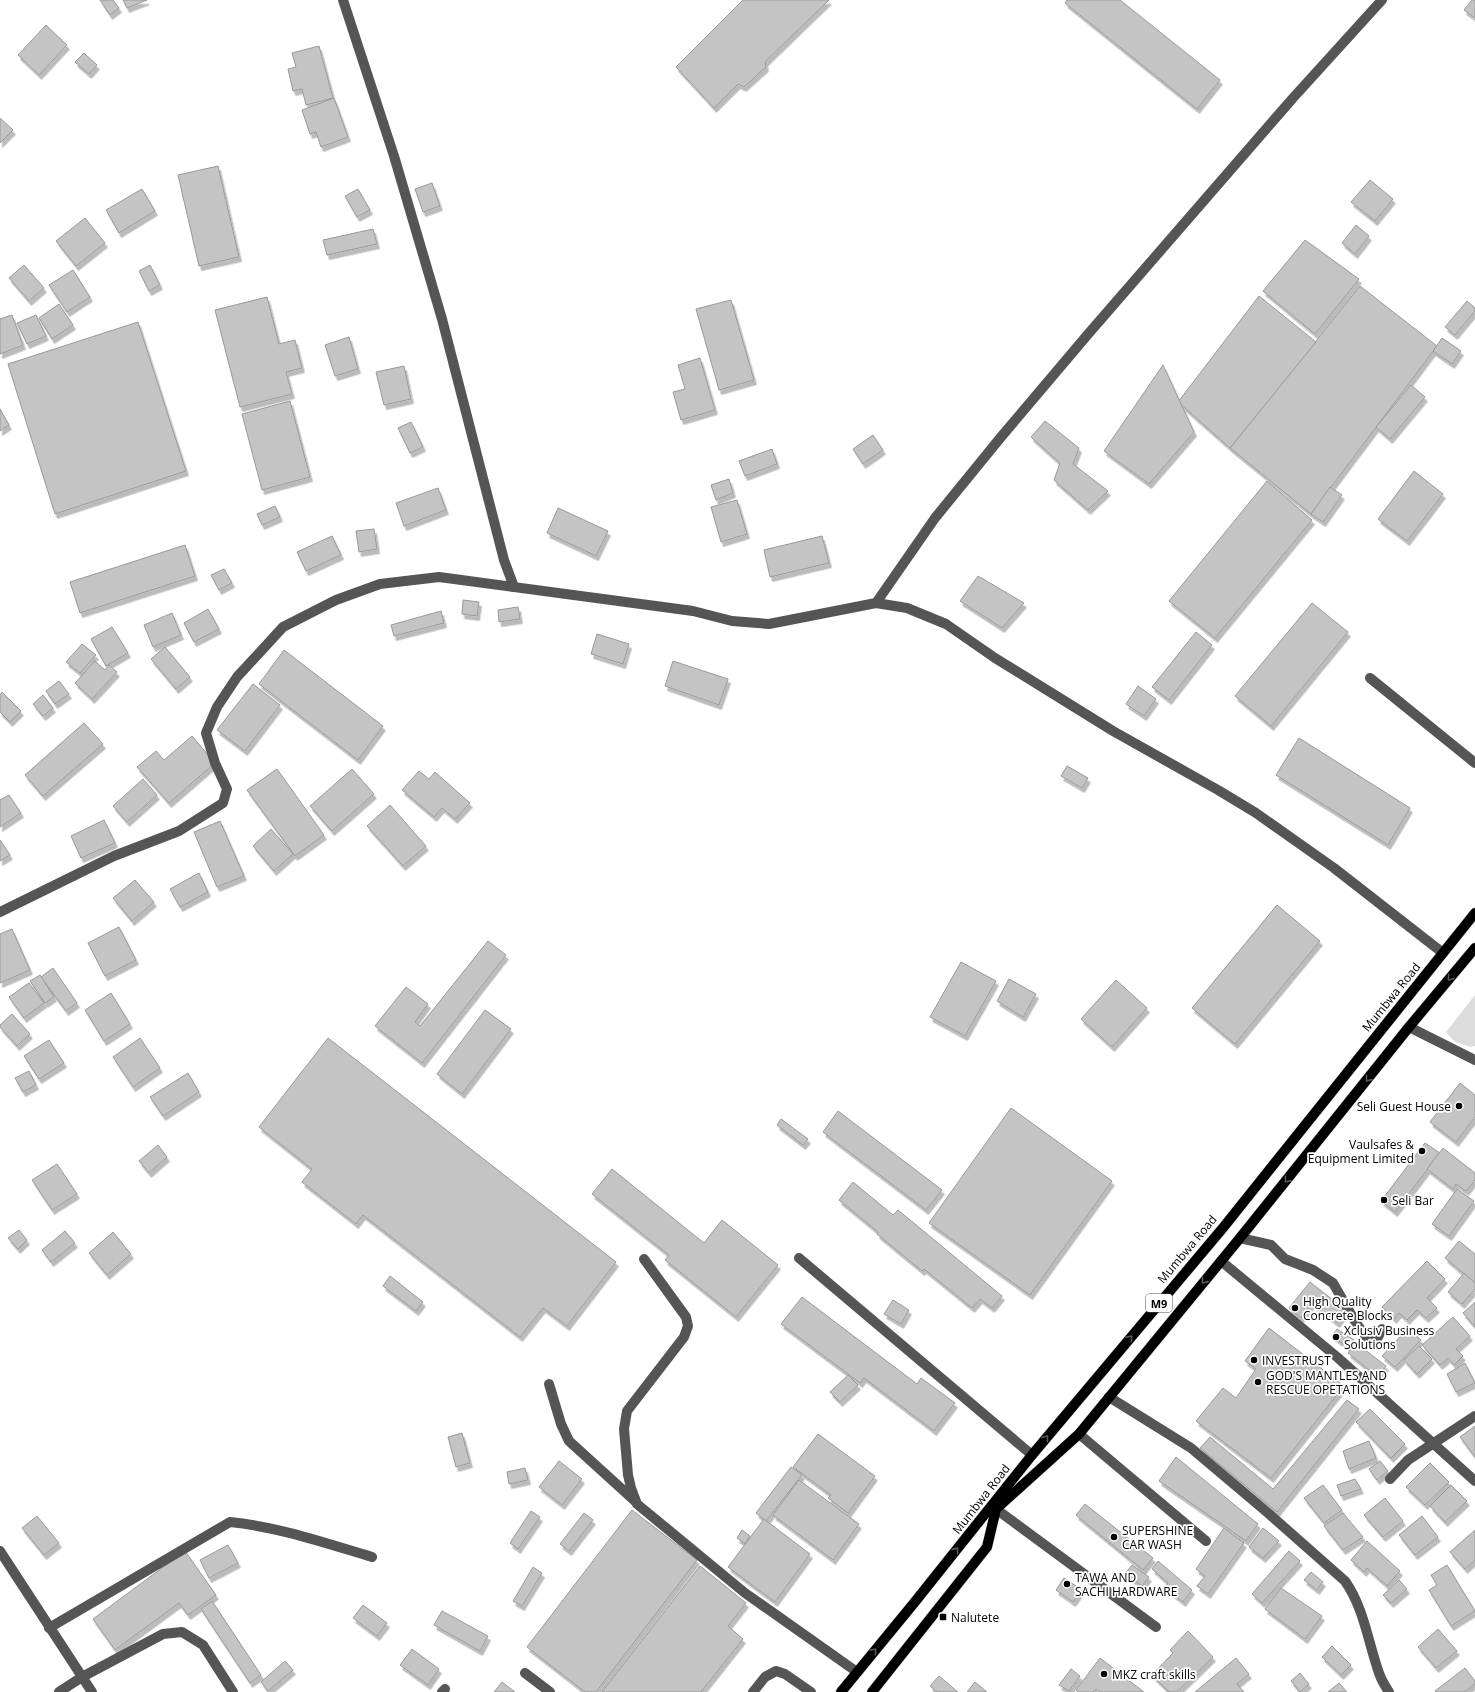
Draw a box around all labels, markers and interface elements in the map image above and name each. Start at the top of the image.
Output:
street label: Mumbwa Road [1358,959,1424,1035]
one-way arrow [1447,973,1454,980]
one-way arrow [1365,1074,1372,1081]
place label: Seli Guest House [1357,1098,1451,1115]
marker: Seli Guest House [1454,1101,1464,1111]
place label: Vaulsafes & Equipment Limited [1308,1136,1414,1167]
marker: Vaulsafes & Equipment Limited [1417,1146,1427,1156]
one-way arrow [1284,1176,1291,1183]
place label: Seli Bar [1392,1192,1434,1209]
marker: Seli Bar [1379,1195,1389,1205]
street label: Mumbwa Road [1153,1211,1221,1287]
one-way arrow [1202,1276,1209,1284]
place label: High Quality Concrete Blocks [1303,1293,1393,1324]
road number: M9 [1146,1294,1172,1312]
marker: High Quality Concrete Blocks [1290,1303,1300,1313]
place label: Xclusiv Business Solutions [1344,1322,1435,1353]
marker: Xclusiv Business Solutions [1331,1332,1341,1342]
one-way arrow [1125,1336,1132,1343]
place label: INVESTRUST [1262,1352,1331,1369]
marker: INVESTRUST [1249,1355,1259,1365]
place label: GOD'S MANTLES AND RESCUE OPETATIONS [1266,1367,1387,1398]
marker: GOD'S MANTLES AND RESCUE OPETATIONS [1253,1377,1263,1387]
one-way arrow [1042,1435,1049,1442]
street label: Mumbwa Road [948,1461,1014,1537]
place label: SUPERSHINE CAR WASH [1122,1522,1193,1553]
marker: SUPERSHINE CAR WASH [1109,1532,1119,1542]
one-way arrow [952,1548,959,1555]
place label: TAWA AND SACHI HARDWARE [1075,1569,1177,1600]
marker: TAWA AND SACHI HARDWARE [1062,1579,1072,1589]
place label: Nalutete [951,1609,999,1626]
marker: Nalutete [938,1612,948,1622]
one-way arrow [870,1648,877,1656]
place label: MKZ craft skills [1112,1666,1196,1683]
marker: MKZ craft skills [1099,1669,1109,1679]

